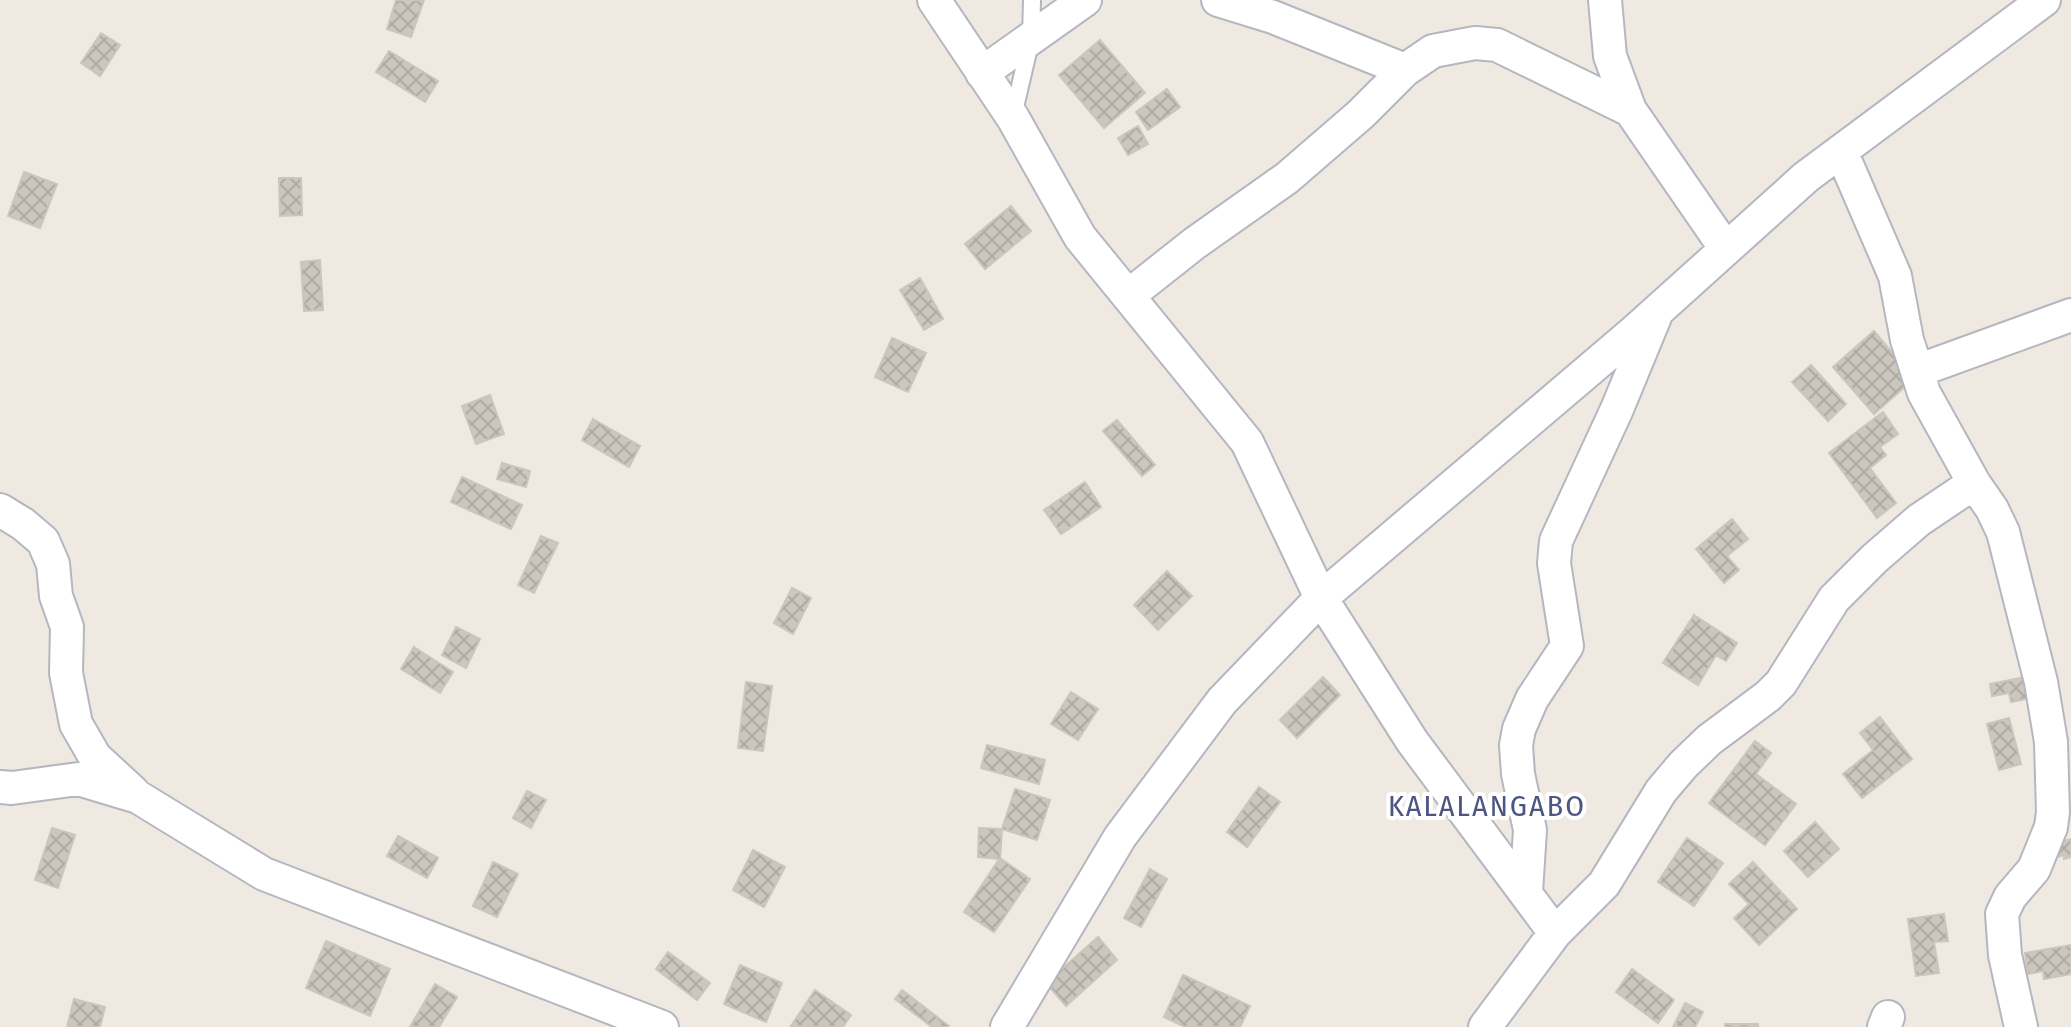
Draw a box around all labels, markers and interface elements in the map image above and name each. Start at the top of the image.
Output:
district label: KALALANGABO [1388,788,1586,824]

